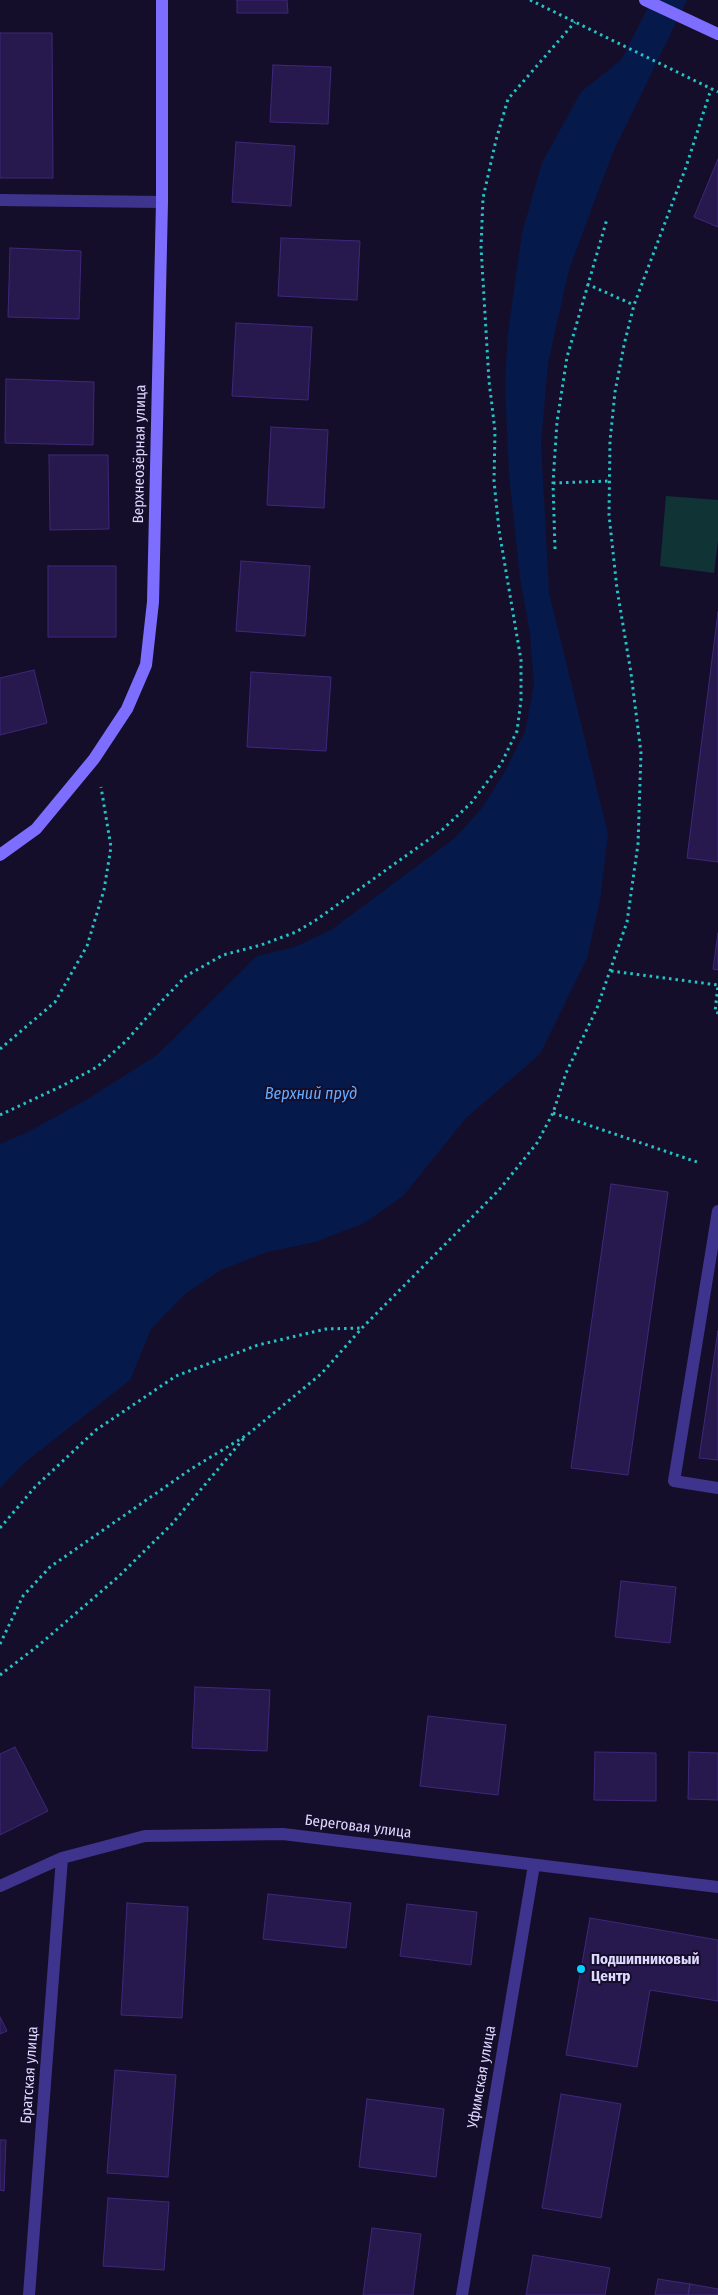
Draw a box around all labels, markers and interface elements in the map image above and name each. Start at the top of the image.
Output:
street label: Верхнеозёрная улица [130,384,150,524]
water label: Верхний пруд [265,1085,357,1105]
street label: Береговая улица [304,1812,412,1842]
place label: Подшипниковый Центр [591,1951,699,1986]
marker: Подшипниковый Центр [575,1963,587,1975]
street label: Уфимская улица [464,2024,500,2130]
street label: Братская улица [18,2026,42,2124]

